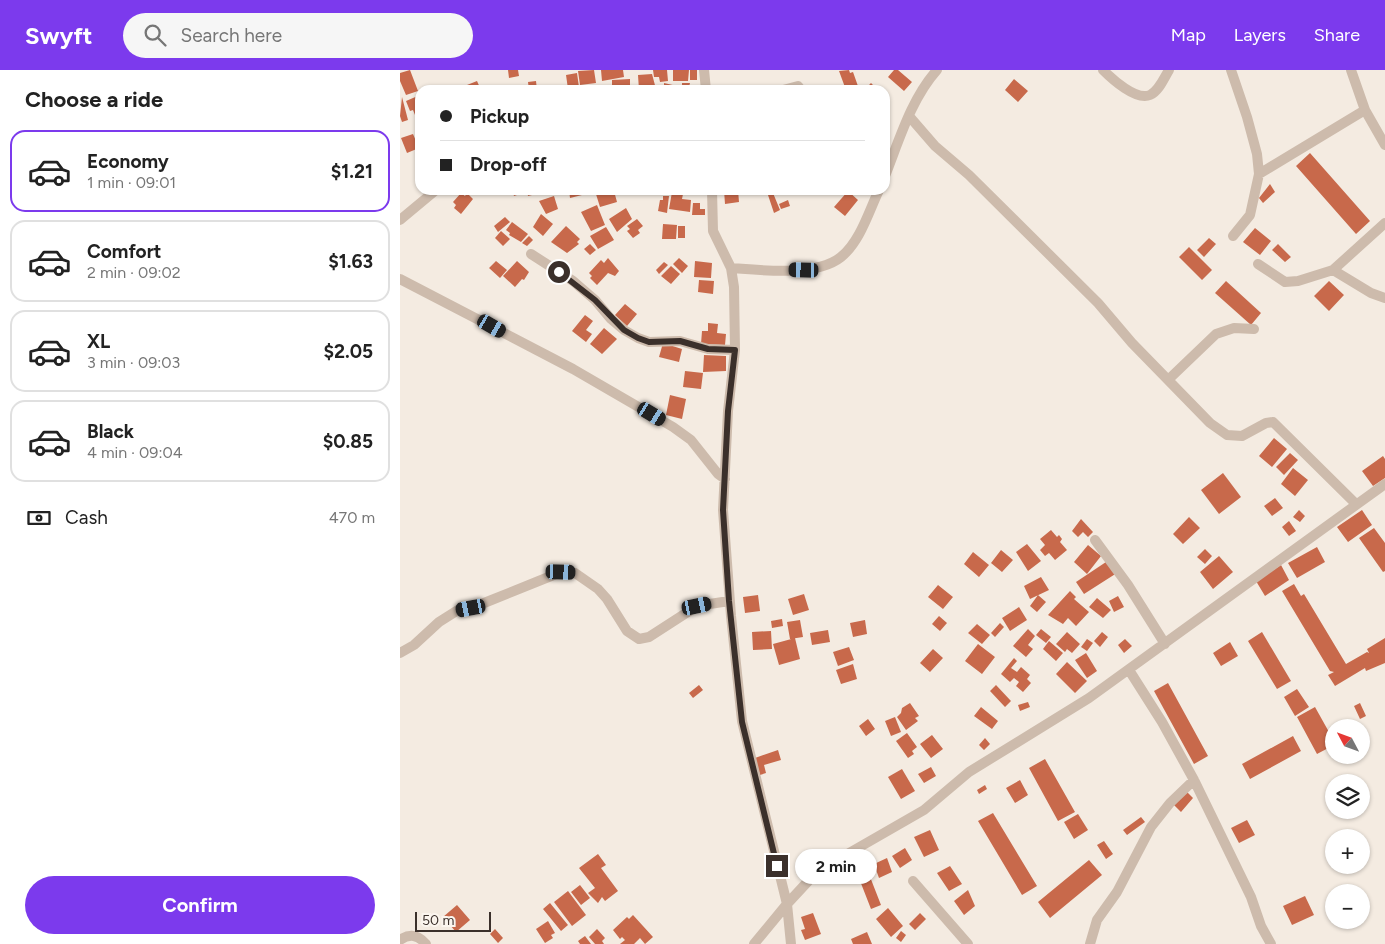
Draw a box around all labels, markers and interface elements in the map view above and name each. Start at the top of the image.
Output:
search box [123,13,473,58]
text: Swyft [25,21,93,50]
icon: search [141,21,169,49]
text: Search here [181,24,282,47]
text: Map [1171,24,1206,46]
text: Layers [1234,24,1286,46]
text: Share [1314,24,1360,46]
text: Choose a ride [25,86,163,113]
text: Pickup [470,105,529,128]
icon: car [27,149,72,194]
text: Economy [87,150,169,173]
text: Drop-off [470,153,547,176]
text: $1.21 [331,160,373,183]
text: 1 min · 09:01 [87,173,176,192]
icon: car [27,239,72,284]
text: Comfort [87,240,162,263]
text: $1.63 [328,250,373,273]
route start [548,261,570,283]
car [788,262,819,278]
text: 2 min · 09:02 [87,263,181,282]
car [475,312,508,340]
icon: car [27,329,72,374]
text: XL [87,330,110,353]
text: $2.05 [323,340,373,363]
text: 3 min · 09:03 [87,353,180,372]
car [635,400,668,428]
icon: car [27,419,72,464]
text: Black [87,420,134,443]
text: $0.85 [323,430,373,453]
text: 4 min · 09:04 [87,443,183,462]
icon: cash [25,504,53,532]
text: Cash [65,506,108,529]
text: 470 m [329,508,375,527]
car [545,564,576,580]
car [680,596,713,616]
car [454,598,487,618]
north arrow [1325,719,1370,764]
map controls [1325,719,1370,929]
button: layers [1325,774,1370,819]
button: + [1325,829,1370,874]
callout: 2 min [794,848,877,884]
route end [766,855,788,877]
text: 2 min [816,857,856,876]
button: Confirm [25,876,375,934]
button: − [1325,884,1370,929]
scale bar [415,909,491,932]
text: 50 m [422,912,454,929]

